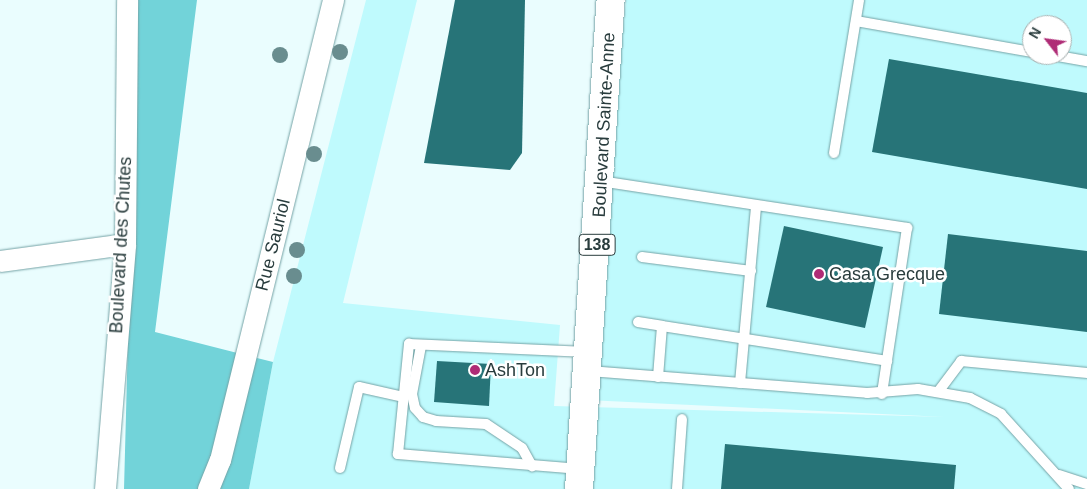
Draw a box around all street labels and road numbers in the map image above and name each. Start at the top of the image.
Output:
street label: Boulevard Sainte-Anne [588,32,620,218]
street label: Boulevard des Chutes [106,156,136,334]
street label: Rue Sauriol [251,197,295,293]
road number: 138 [578,232,616,258]

